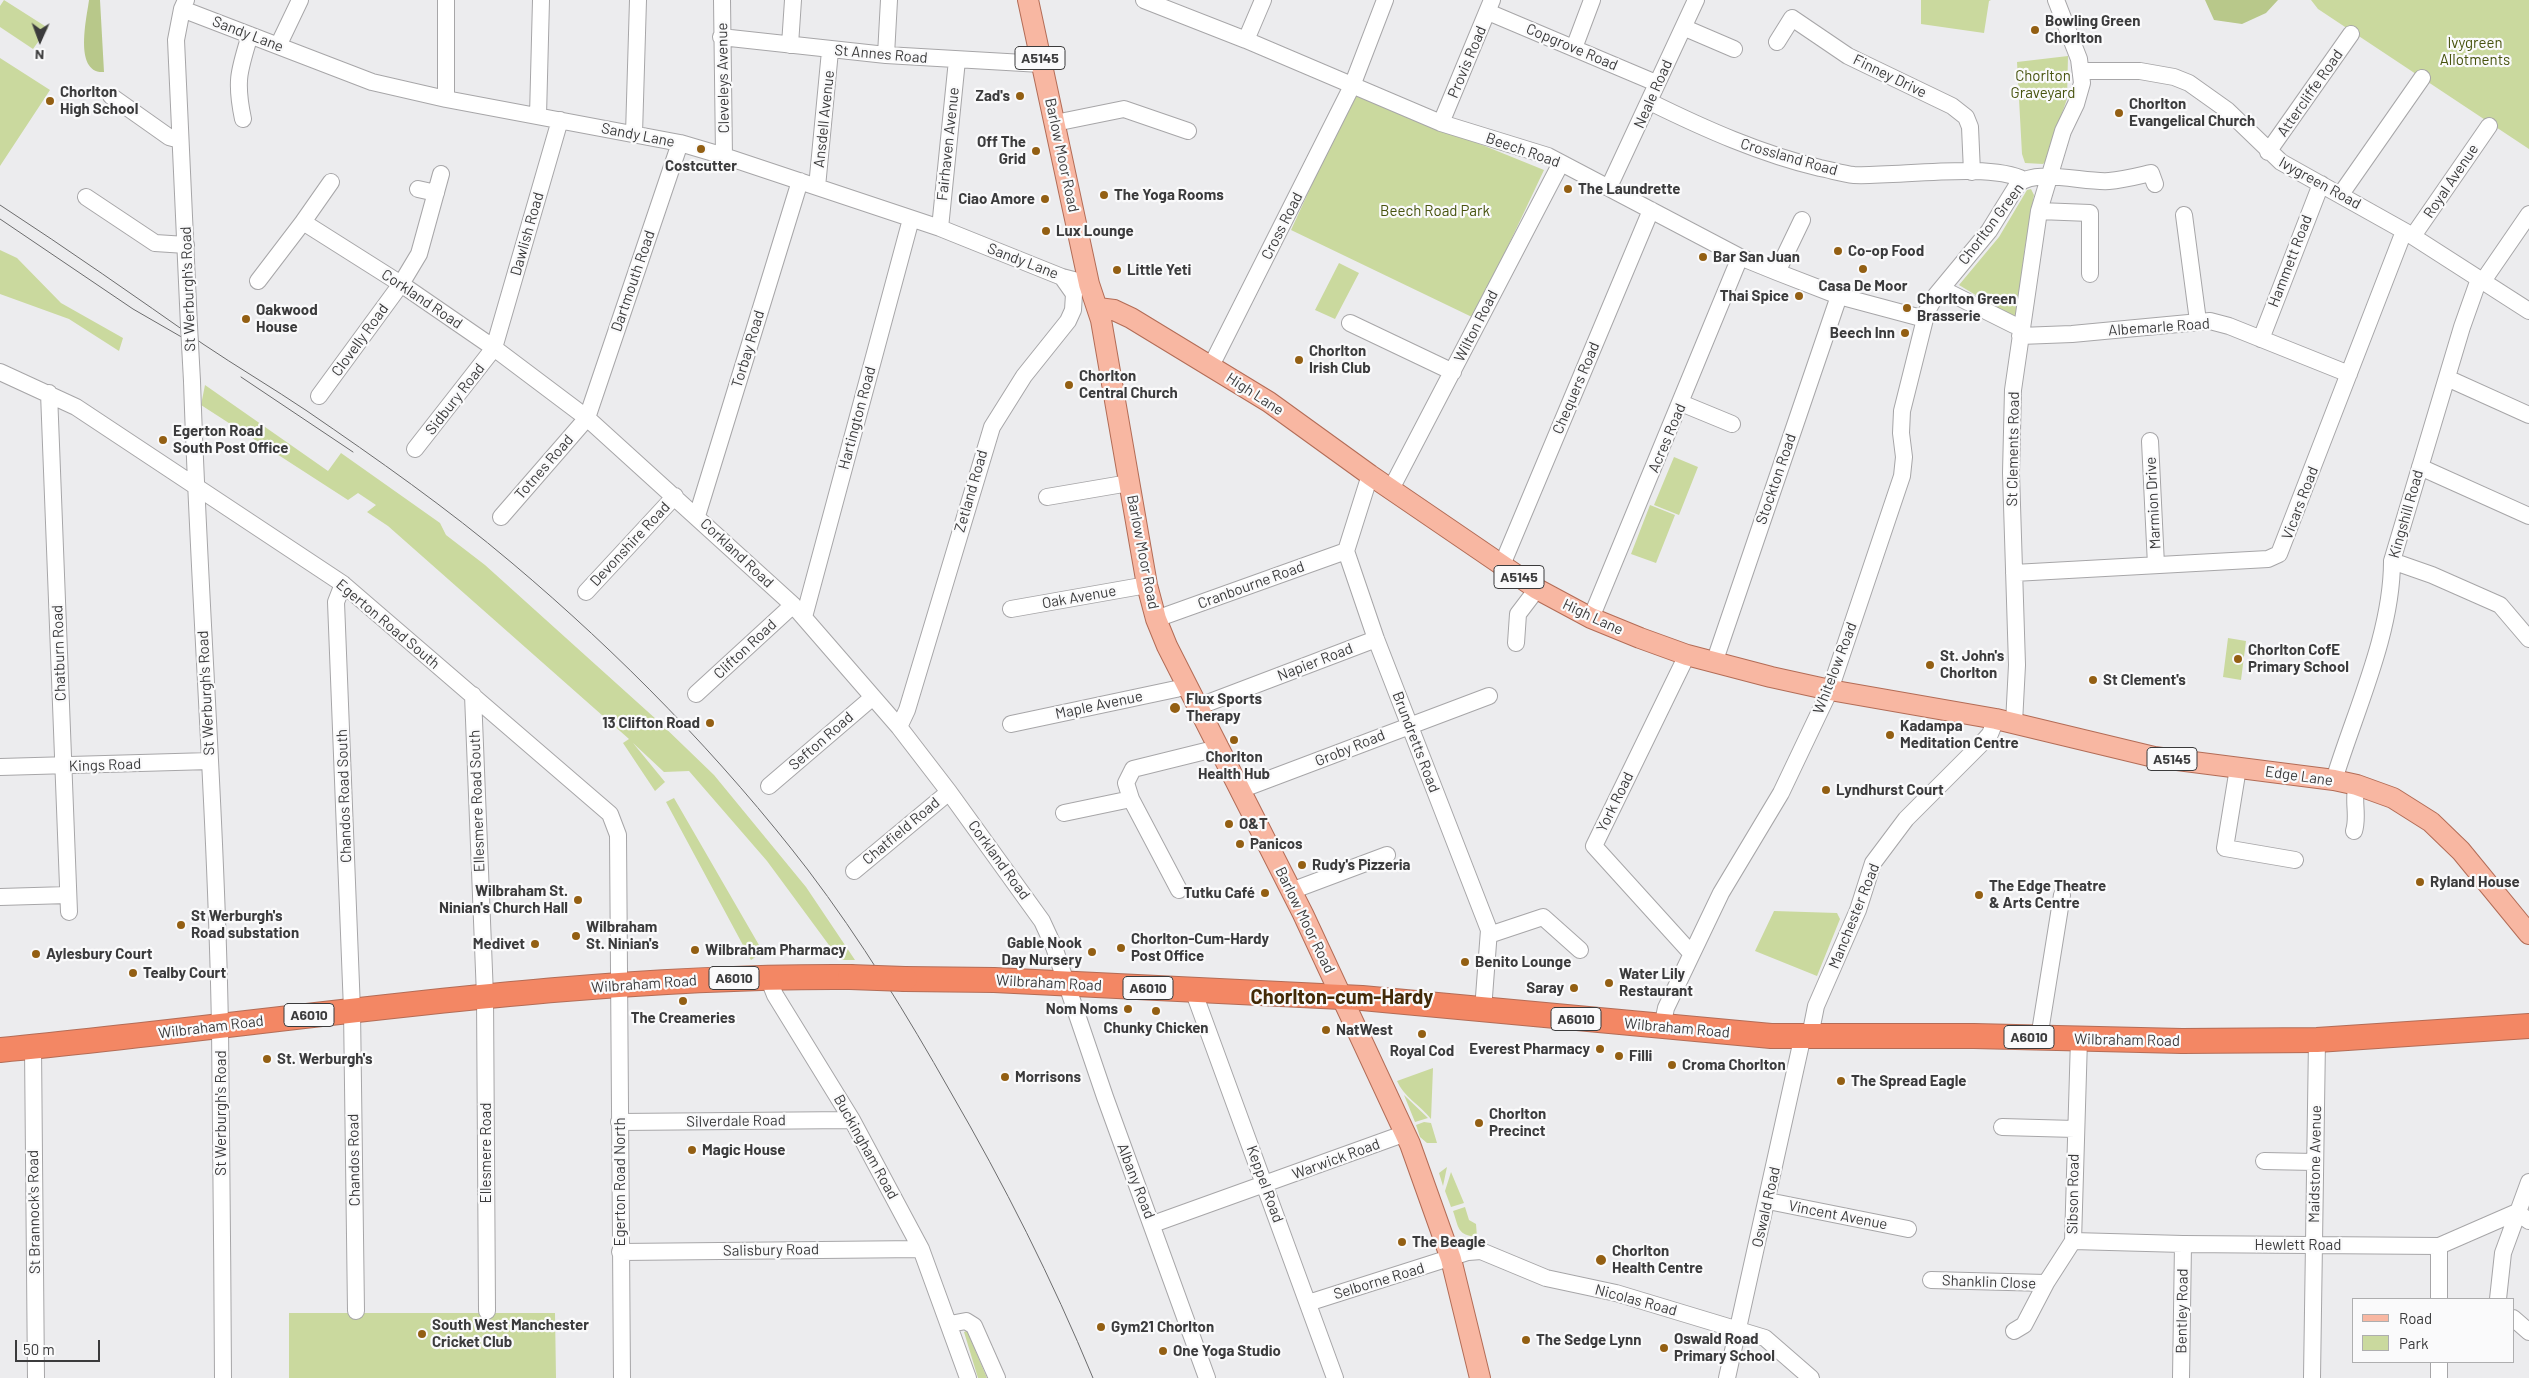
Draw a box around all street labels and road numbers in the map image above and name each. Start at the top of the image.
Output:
street label: Sandy Lane [210,12,286,56]
street label: Copgrove Road [1523,20,1621,74]
street label: Cleveleys Avenue [713,22,733,134]
street label: Provis Road [1444,23,1490,101]
street label: St Annes Road [834,41,928,67]
road number: A5145 [1015,46,1065,70]
street label: Attercliffe Road [2273,46,2347,140]
street label: Finney Drive [1850,50,1930,102]
street label: Neale Road [1630,57,1676,131]
street label: Ansdell Avenue [810,69,838,169]
street label: Fairhaven Avenue [933,86,963,202]
street label: Barlow Moor Road [1041,96,1083,214]
street label: Sandy Lane [600,119,676,151]
street label: Beech Road [1483,129,1563,171]
street label: Crossland Road [1738,135,1840,179]
street label: Royal Avenue [2420,141,2482,221]
street label: Ivygreen Road [2276,153,2364,213]
street label: Chorlton Green [1955,180,2027,268]
street label: Cross Road [1257,189,1307,263]
street label: Dawlish Road [506,190,548,278]
street label: Hammett Road [2264,212,2316,310]
street label: St Werburgh's Road [177,226,199,352]
street label: Dartmouth Road [607,228,659,334]
street label: Sandy Lane [985,239,1061,283]
street label: Corkland Road [378,265,466,333]
street label: Wilton Road [1450,287,1502,365]
street label: Clovelly Road [328,300,392,380]
street label: Torbay Road [728,308,768,390]
street label: Albemarle Road [2108,314,2210,340]
street label: Chequers Road [1549,339,1603,437]
street label: Sidbury Road [421,360,489,438]
street label: Hartington Road [835,364,879,472]
street label: High Lane [1223,369,1287,419]
street label: St Clements Road [2003,391,2023,507]
street label: Acres Road [1644,401,1690,475]
street label: Totnes Road [511,431,577,503]
street label: Stockton Road [1752,431,1800,527]
street label: Zetland Road [951,448,991,534]
street label: Marmion Drive [2142,456,2164,550]
street label: Vicars Road [2278,464,2322,542]
street label: Kingshill Road [2385,468,2427,560]
street label: Barlow Moor Road [1123,493,1163,611]
street label: Devonshire Road [586,498,674,590]
street label: Corkland Road [697,514,777,592]
street label: Cranbourne Road [1195,557,1307,613]
road number: A5145 [1494,566,1544,588]
street label: Egerton Road South [332,575,444,673]
street label: Oak Avenue [1040,582,1118,612]
street label: High Lane [1560,595,1626,639]
street label: Chatburn Road [48,605,70,701]
street label: Clifton Road [710,615,780,683]
street label: Whitelow Road [1809,620,1861,716]
street label: St Werburgh's Road [194,630,218,756]
street label: Napier Road [1275,639,1355,685]
street label: Maple Avenue [1054,687,1144,723]
street label: Brundretts Road [1388,689,1444,795]
street label: Sefton Road [785,708,857,774]
street label: Groby Road [1312,726,1388,770]
street label: Chandos Road South [333,729,355,863]
street label: Ellesmere Road South [466,730,488,872]
road number: A5145 [2147,748,2197,771]
street label: Kings Road [69,755,141,775]
street label: Edge Lane [2264,762,2334,790]
street label: York Road [1593,769,1637,835]
street label: Chatfield Road [859,793,943,869]
street label: Corkland Road [964,817,1034,903]
street label: Manchester Road [1825,861,1883,971]
street label: Barlow Moor Road [1271,864,1339,976]
road number: A6010 [709,966,759,990]
street label: Wilbraham Road [590,971,698,997]
street label: Wilbraham Road [996,971,1102,995]
road number: A6010 [1123,976,1173,1000]
road number: A6010 [284,1004,334,1026]
road number: A6010 [1551,1008,1601,1030]
street label: Wilbraham Road [157,1012,265,1042]
street label: Wilbraham Road [1623,1014,1731,1042]
road number: A6010 [2004,1026,2054,1048]
street label: Wilbraham Road [2074,1030,2180,1050]
street label: St Werburgh's Road [212,1050,230,1176]
street label: Buckingham Road [830,1092,902,1202]
street label: Ellesmere Road [477,1103,495,1203]
street label: Maidstone Avenue [2305,1105,2325,1223]
street label: Silverdale Road [686,1111,786,1131]
street label: Chandos Road [344,1114,364,1206]
street label: Egerton Road North [611,1118,629,1246]
street label: Warwick Road [1290,1135,1382,1183]
street label: Albany Road [1113,1141,1159,1221]
street label: Keppel Road [1243,1143,1287,1225]
street label: St Brannock's Road [24,1150,44,1274]
street label: Sibson Road [2063,1154,2083,1234]
street label: Oswald Road [1748,1165,1784,1249]
street label: Vincent Avenue [1787,1197,1889,1233]
street label: Hewlett Road [2255,1236,2341,1254]
street label: Salisbury Road [723,1240,819,1260]
street label: Selborne Road [1331,1259,1427,1303]
street label: Bentley Road [2172,1268,2192,1354]
street label: Shanklin Close [1942,1271,2036,1293]
street label: Nicolas Road [1593,1280,1679,1320]

